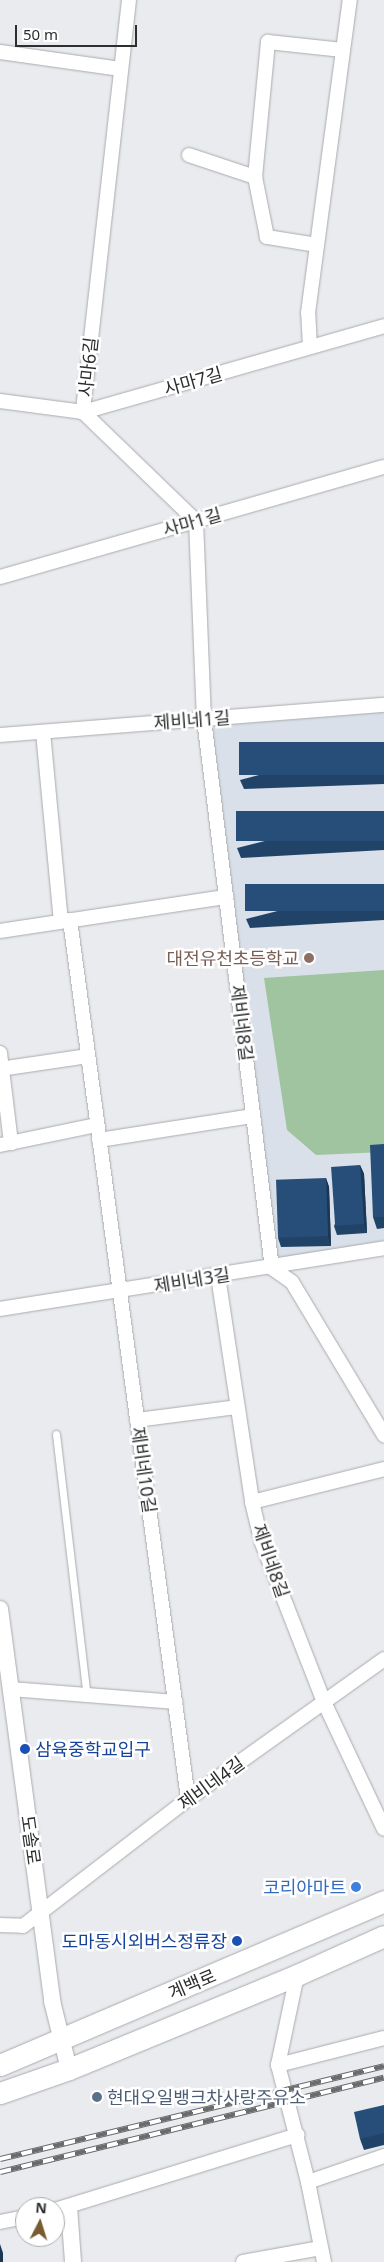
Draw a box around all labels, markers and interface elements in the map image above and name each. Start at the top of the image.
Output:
scale bar [18,15,140,47]
text: 50 m [23,24,58,44]
street label: 사마6길 [74,336,102,398]
street label: 사마7길 [161,362,225,400]
street label: 사마1길 [160,503,224,541]
street label: 제비네1길 [153,707,231,733]
place label: 대전유천초등학교 [167,947,299,969]
marker: 대전유천초등학교 [303,952,315,964]
street label: 제비네8길 [227,984,257,1062]
street label: 제비네3길 [153,1263,231,1297]
street label: 제비네10길 [127,1426,161,1514]
street label: 제비네8길 [248,1521,294,1601]
place label: 삼육중학교입구 [35,1738,151,1760]
marker: 삼육중학교입구 [19,1743,31,1755]
street label: 제비네4길 [174,1752,248,1814]
street label: 도솔로 [17,1814,45,1866]
place label: 코리아마트 [263,1876,346,1898]
marker: 코리아마트 [350,1881,362,1893]
place label: 도마동시외버스정류장 [61,1930,227,1952]
marker: 도마동시외버스정류장 [231,1935,243,1947]
street label: 계백로 [165,1964,219,2004]
place label: 현대오일뱅크차사랑주유소 [107,2086,306,2108]
marker: 현대오일뱅크차사랑주유소 [91,2091,103,2103]
north arrow [15,2197,65,2247]
text: N [35,2198,48,2218]

